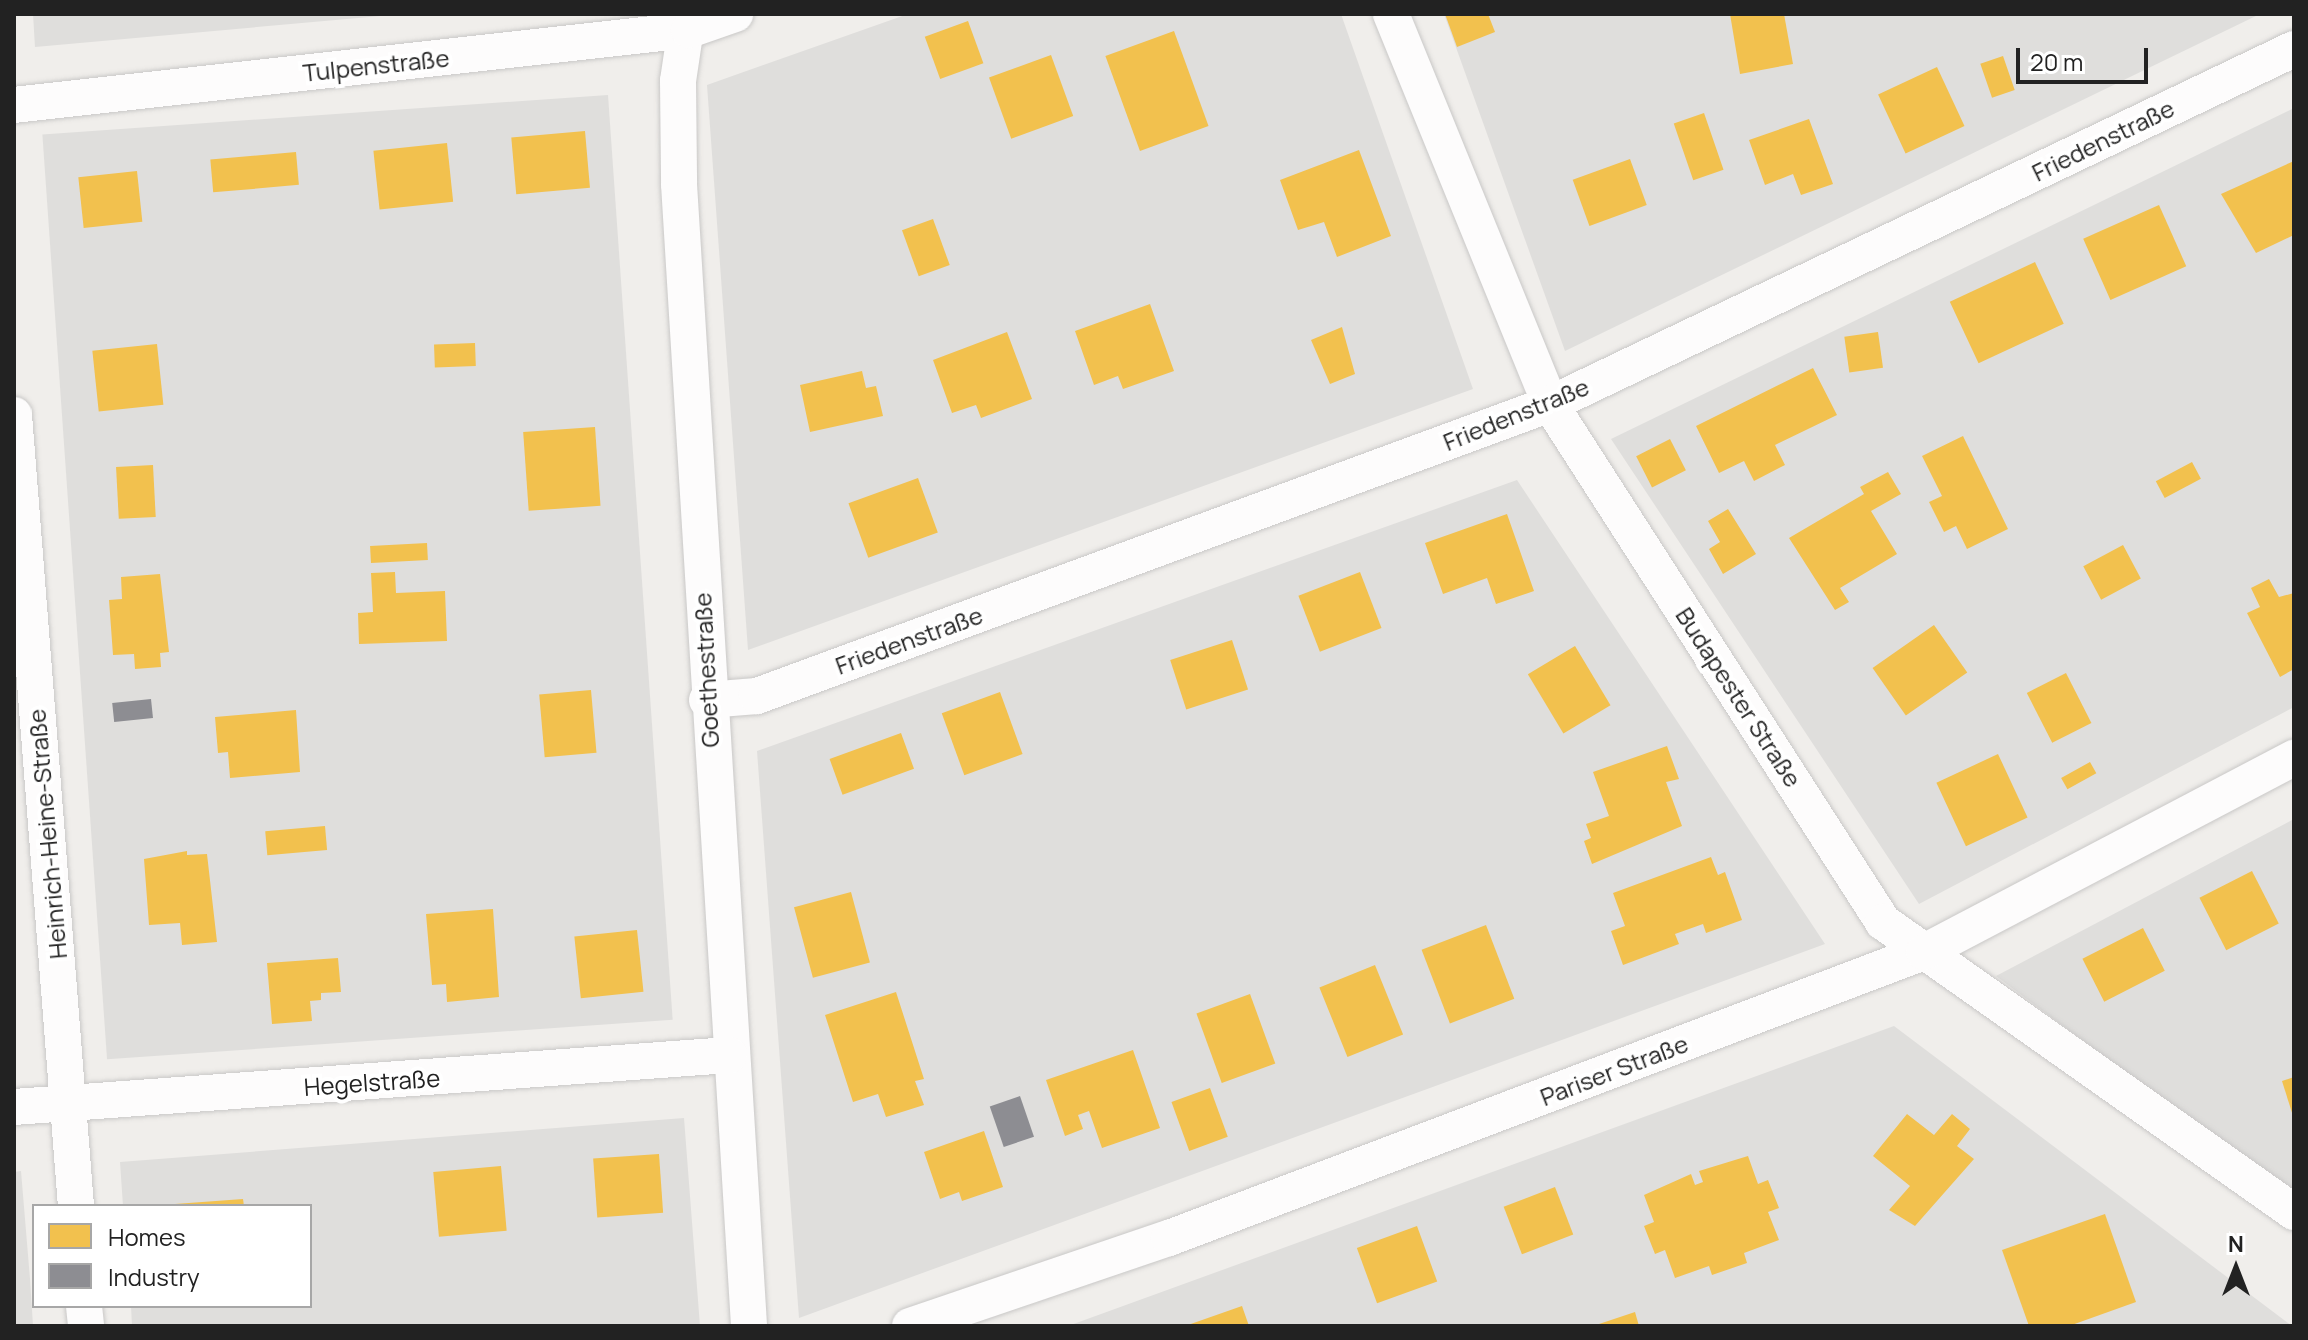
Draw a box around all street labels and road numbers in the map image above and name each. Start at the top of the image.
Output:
street label: Tulpenstraße [301,43,451,87]
street label: Friedenstraße [2027,93,2179,187]
street label: Friedenstraße [1439,372,1593,456]
street label: Goethestraße [688,592,724,748]
street label: Friedenstraße [831,600,987,680]
street label: Budapester Straße [1670,602,1808,792]
street label: Heinrich-Heine-Straße [22,708,72,960]
street label: Pariser Straße [1536,1029,1692,1111]
street label: Hegelstraße [303,1063,441,1101]

